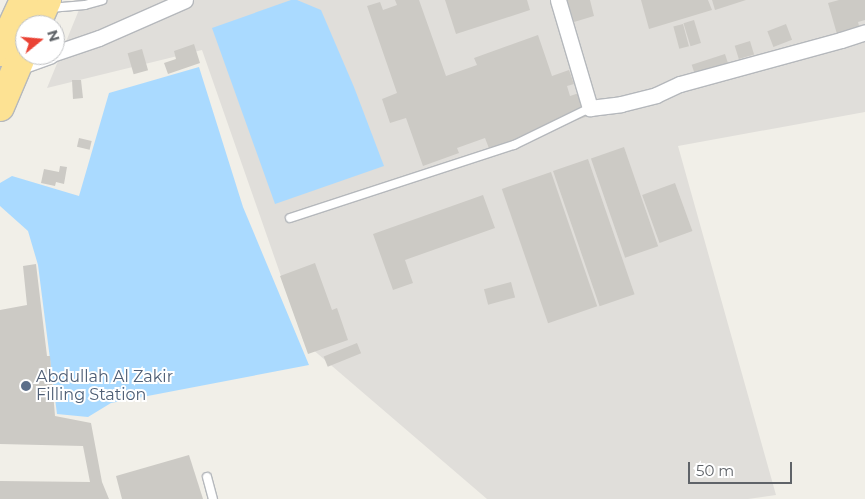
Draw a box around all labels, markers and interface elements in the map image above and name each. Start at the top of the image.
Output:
north arrow [15,15,65,65]
text: N [43,28,64,44]
place label: Abdullah Al Zakir Filling Station [36,367,173,405]
marker: Abdullah Al Zakir Filling Station [20,380,32,392]
scale bar [690,452,794,484]
text: 50 m [696,461,734,480]

